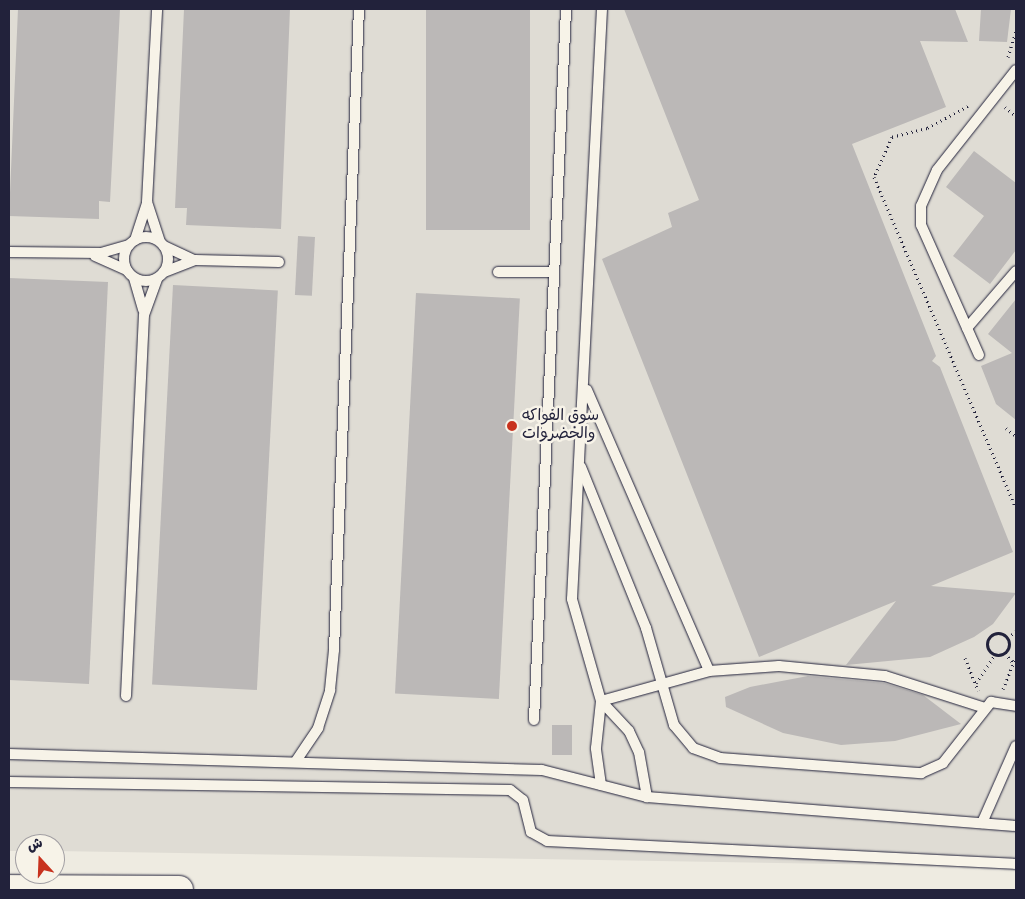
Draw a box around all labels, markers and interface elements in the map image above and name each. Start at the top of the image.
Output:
place label: سوق الفواكه والخضروات [522,407,599,445]
marker: سوق الفواكه والخضروات [506,420,518,432]
north arrow [15,834,65,884]
text: ش [25,834,46,858]

